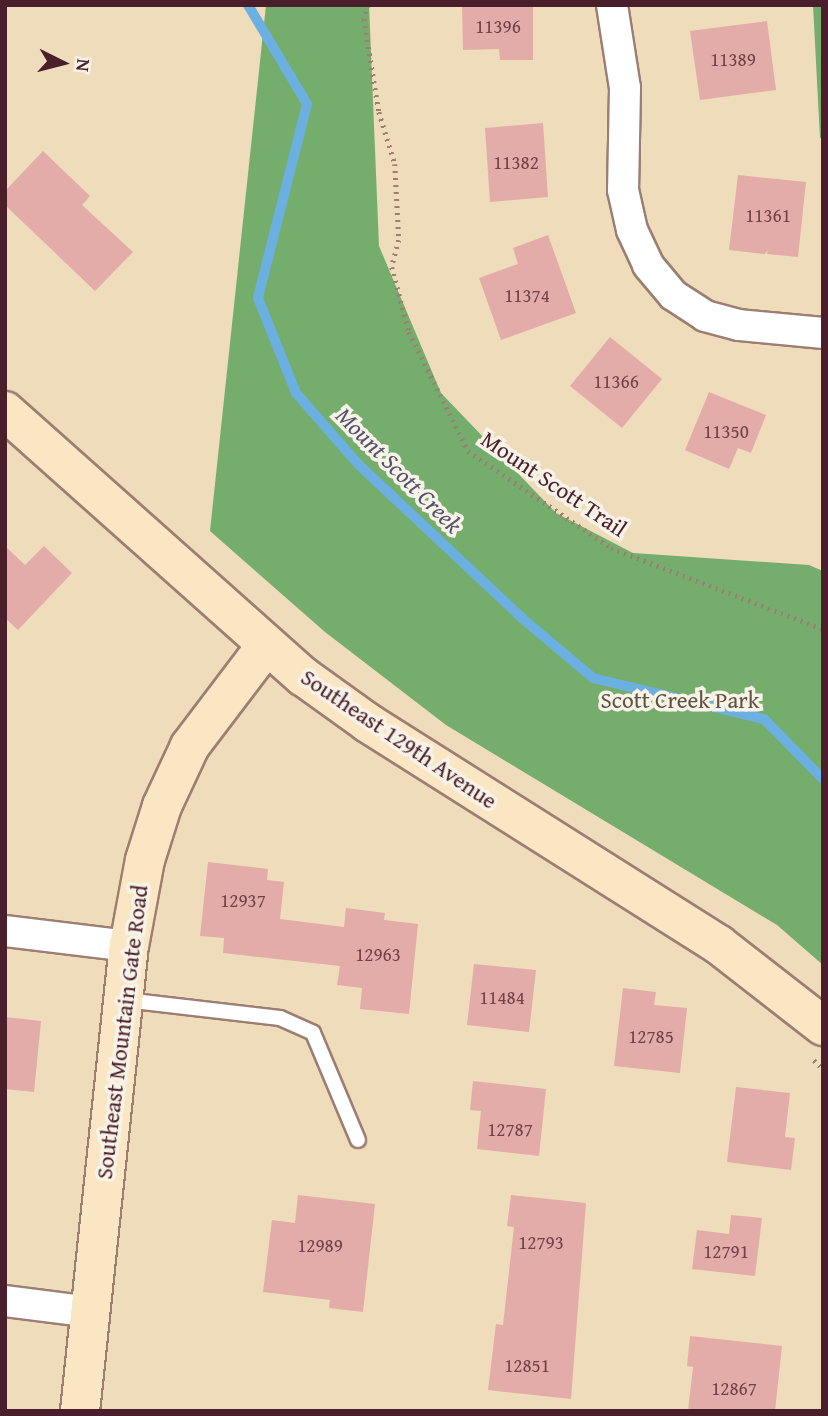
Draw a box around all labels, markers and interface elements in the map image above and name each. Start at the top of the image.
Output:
house number: 11396 [475,16,521,38]
north arrow [28,28,98,98]
house number: 11389 [710,49,756,71]
text: N [69,57,98,73]
house number: 11382 [493,152,539,174]
house number: 11361 [745,205,791,227]
house number: 11374 [504,285,550,307]
house number: 11366 [593,371,639,393]
water label: Mount Scott Creek [330,401,468,539]
house number: 11350 [703,421,749,443]
street label: Mount Scott Trail [476,425,632,543]
street label: Southeast 129th Avenue [296,663,502,815]
park label: Scott Creek Park [601,686,759,714]
street label: Southeast Mountain Gate Road [90,883,154,1181]
house number: 12937 [220,890,266,912]
house number: 12963 [355,944,401,966]
house number: 11484 [479,987,525,1009]
house number: 12785 [628,1026,674,1048]
house number: 12787 [487,1119,533,1141]
house number: 12793 [518,1232,564,1254]
house number: 12989 [297,1235,343,1257]
house number: 12791 [703,1241,749,1263]
house number: 12851 [504,1355,550,1377]
house number: 12867 [711,1378,757,1400]

